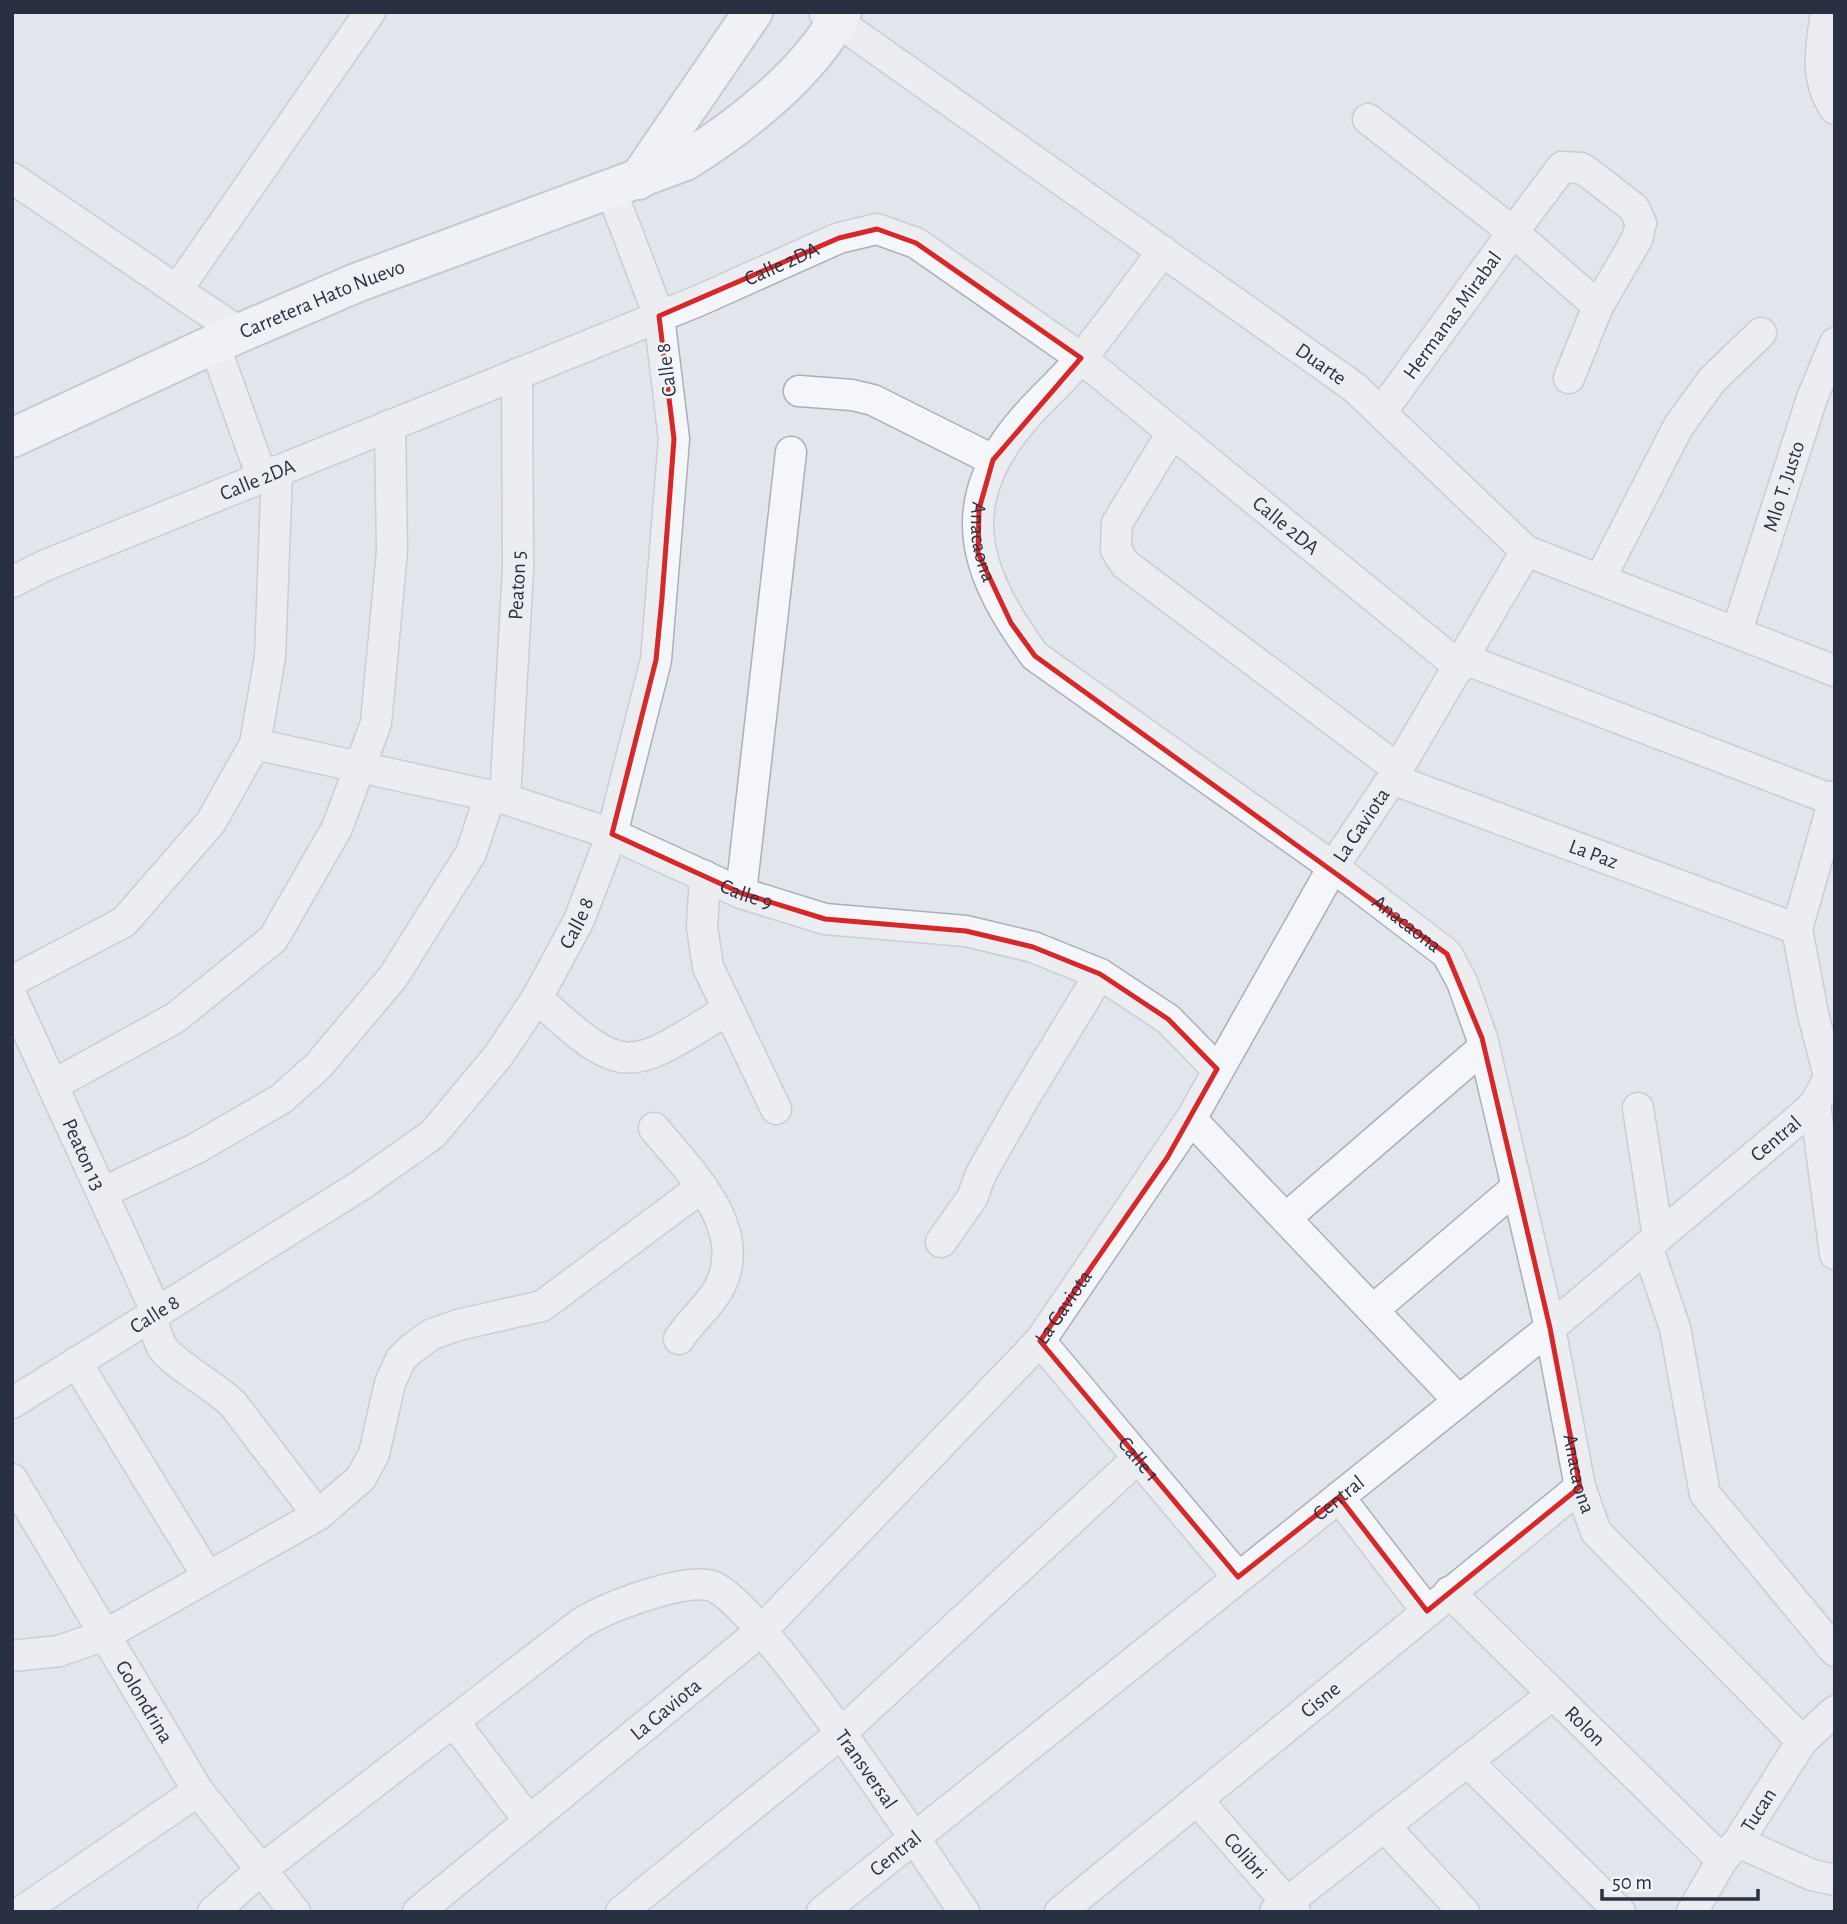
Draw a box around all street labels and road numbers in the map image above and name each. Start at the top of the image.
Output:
street label: Calle 2DA [741,238,822,290]
street label: Hermanas Mirabal [1399,248,1506,383]
street label: Carretera Hato Nuevo [237,256,408,343]
street label: Duarte [1292,339,1350,389]
street label: Calle 8 [653,342,680,398]
street label: Mlo T. Justo [1760,439,1808,534]
street label: Calle 2DA [217,455,298,504]
street label: Calle 2DA [1248,492,1323,559]
street label: Anacaona [967,501,1000,585]
street label: Peaton 5 [505,551,529,620]
street label: La Gaviota [1329,784,1394,866]
street label: La Paz [1566,835,1621,873]
street label: Calle 9 [717,875,775,913]
street label: Anacaona [1368,891,1445,957]
street label: Calle 8 [556,895,598,952]
street label: Central [1747,1112,1806,1166]
street label: Peaton 13 [58,1115,109,1193]
street label: La Gaviota [1031,1266,1096,1348]
street label: Calle 8 [126,1291,183,1338]
street label: Anacaona [1559,1432,1599,1516]
street label: Calle 1 [1114,1433,1163,1486]
street label: Central [1309,1471,1368,1525]
street label: Golondrina [112,1657,177,1747]
street label: La Gaviota [626,1674,705,1744]
street label: Cisne [1297,1678,1344,1722]
street label: Rolon [1561,1702,1609,1750]
street label: Transversal [831,1726,901,1813]
street label: Tucan [1737,1785,1780,1836]
street label: Central [866,1827,925,1880]
street label: Colibri [1220,1829,1271,1883]

